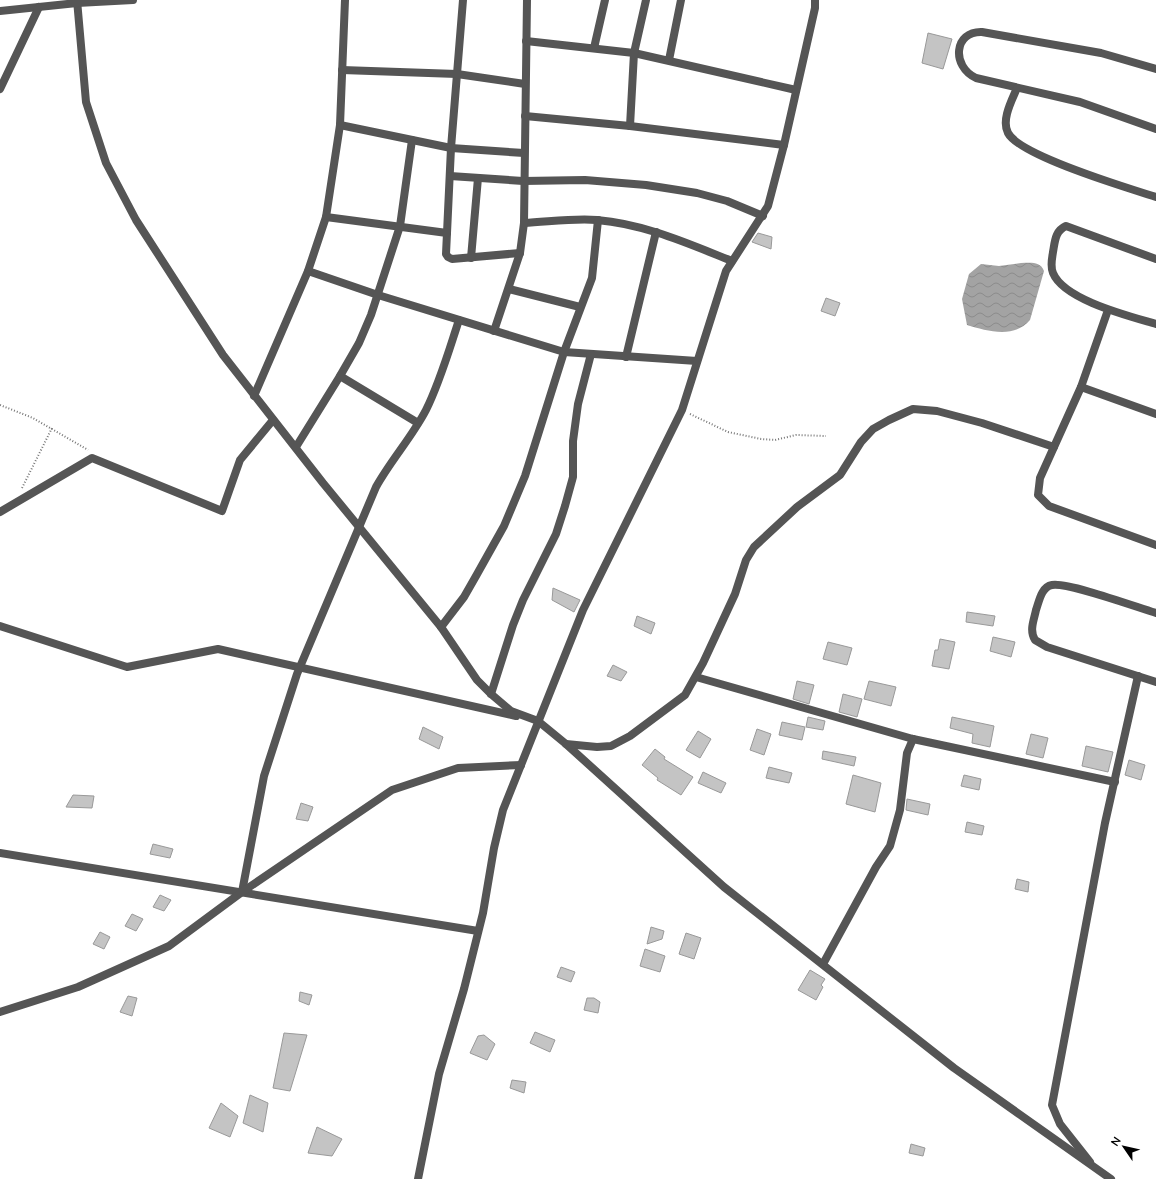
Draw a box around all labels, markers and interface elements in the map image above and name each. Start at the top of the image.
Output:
north arrow [1104,1127,1144,1167]
text: N [1108,1134,1125,1149]

